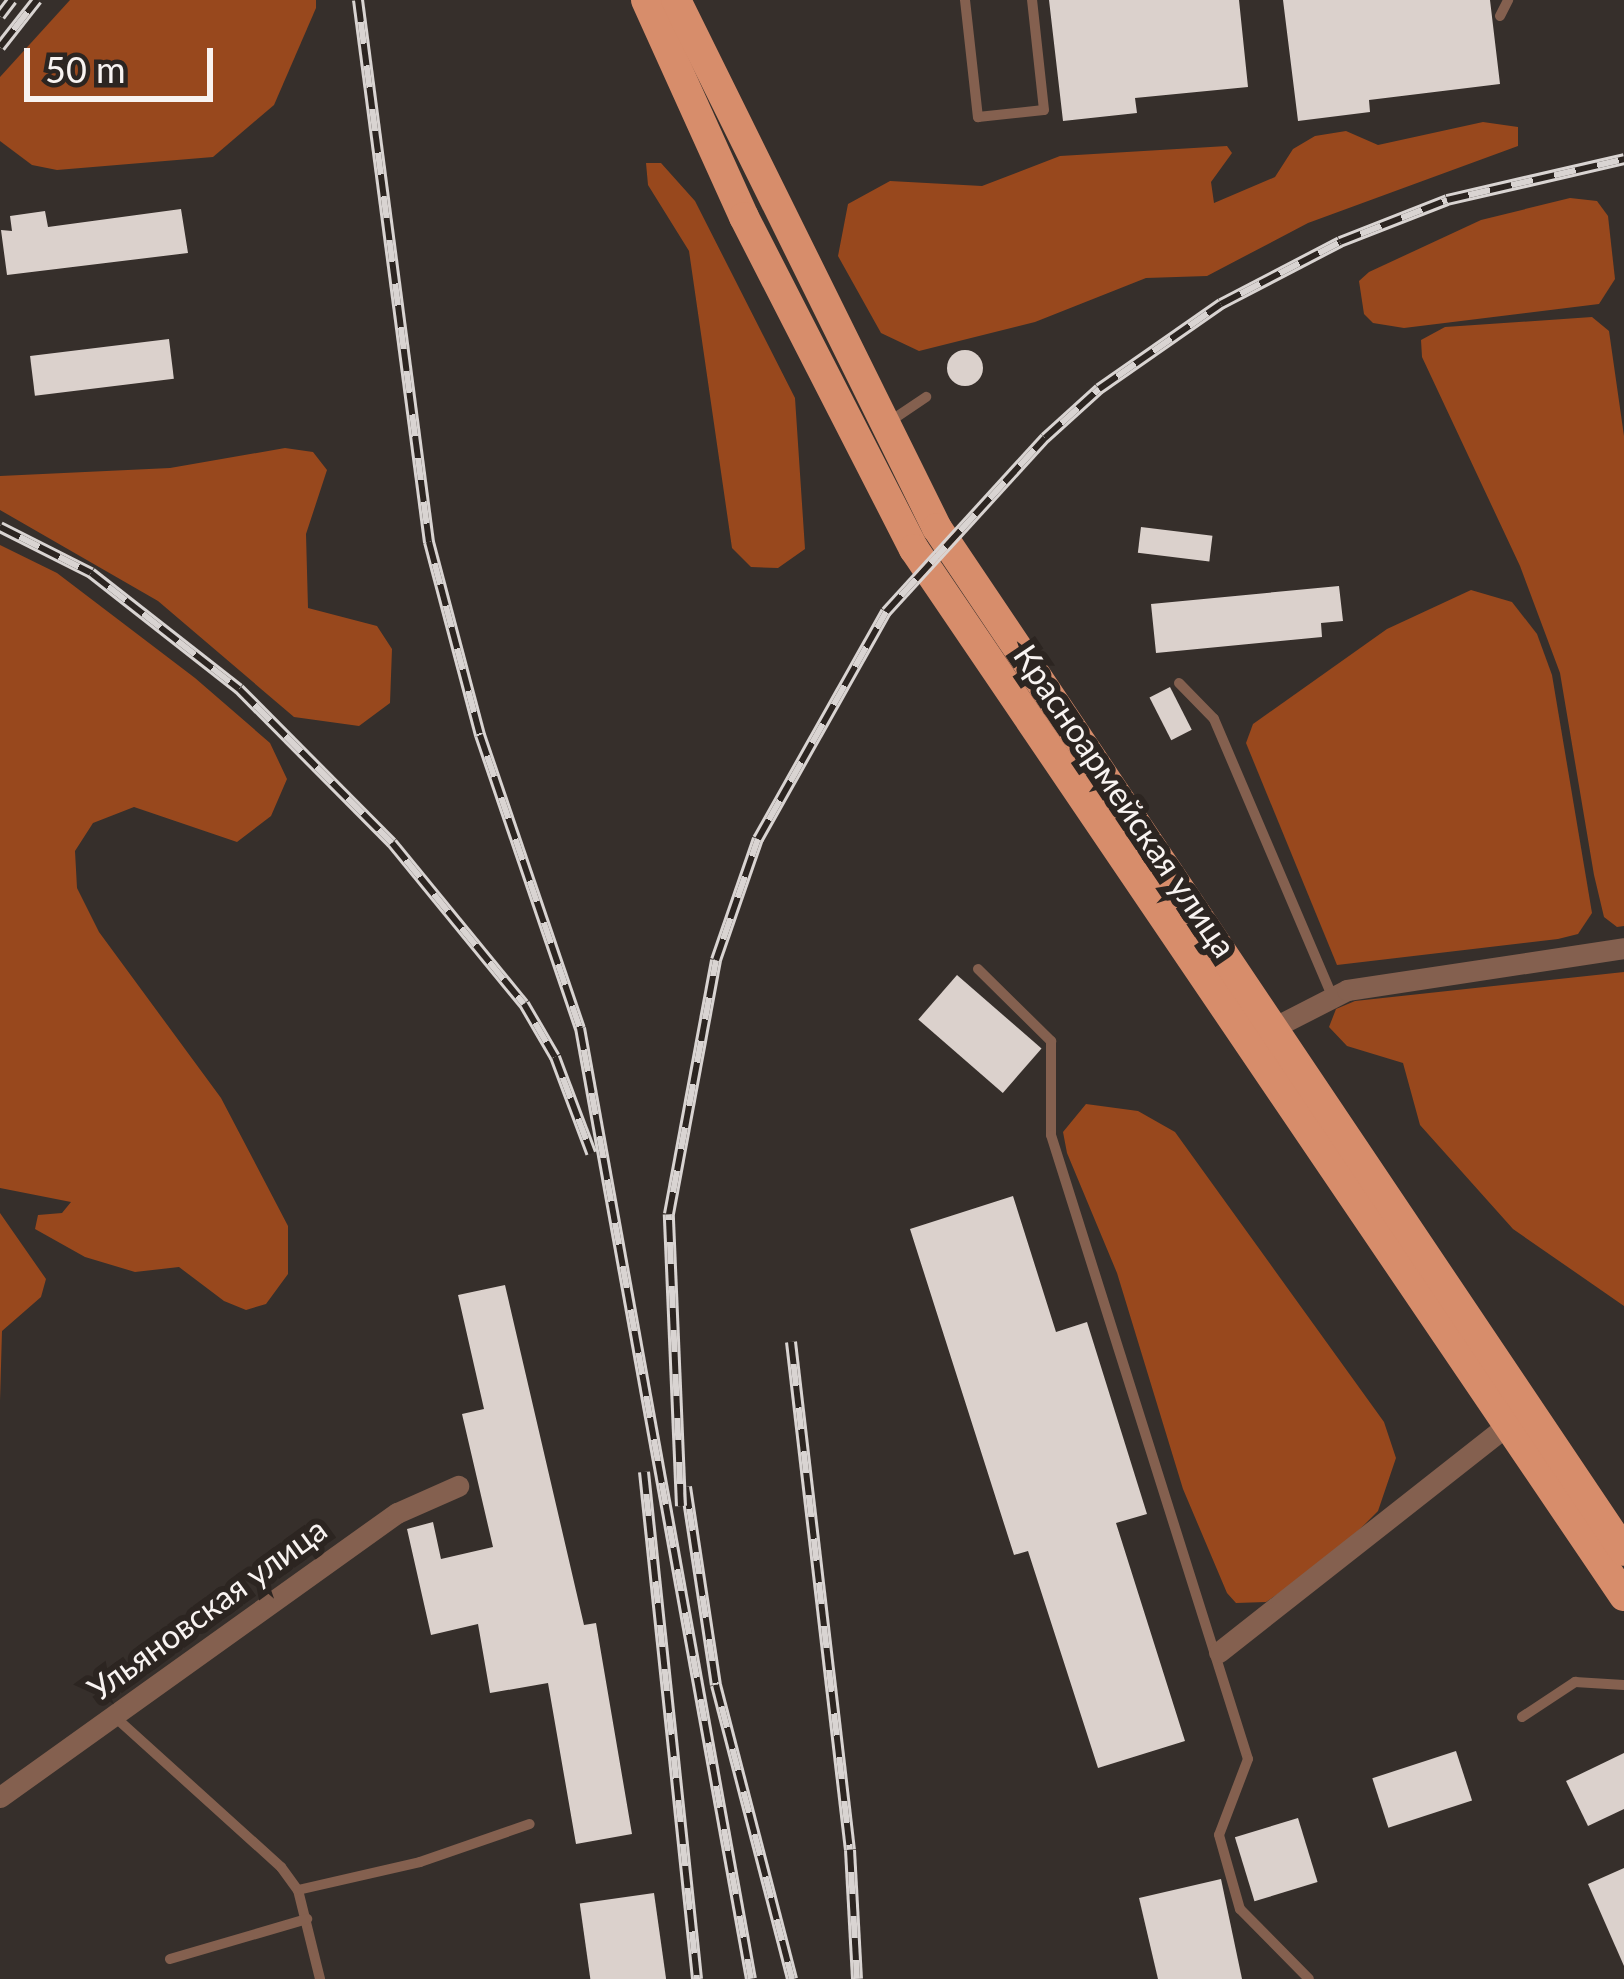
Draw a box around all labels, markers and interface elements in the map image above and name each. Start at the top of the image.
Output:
scale bar [30,24,219,98]
text: 50 m [45,47,126,91]
street label: Красноармейская улица [1006,637,1244,965]
street label: Ульяновская улица [80,1509,334,1709]

